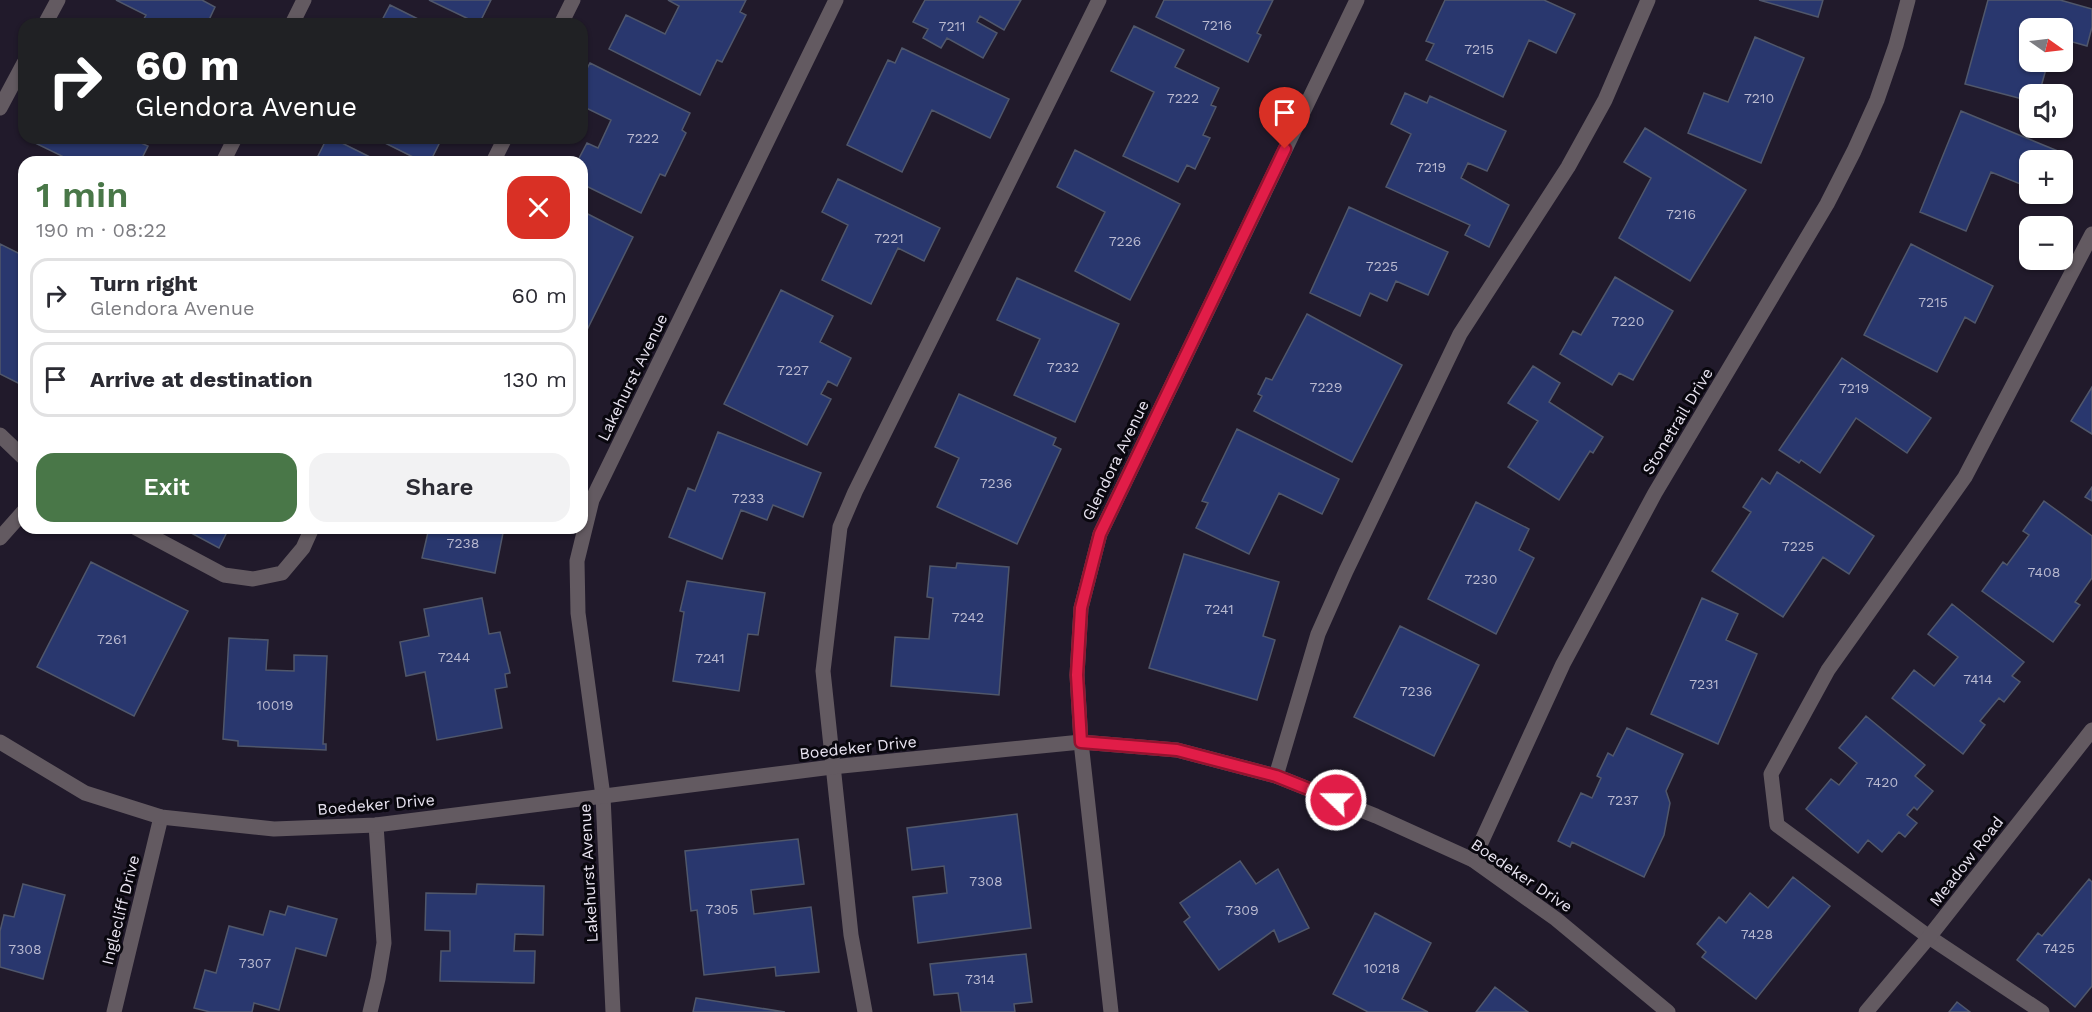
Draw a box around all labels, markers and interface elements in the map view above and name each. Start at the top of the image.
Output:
house number: 7216 [1202,17,1232,33]
house number: 7211 [939,18,965,34]
north arrow [2019,18,2073,72]
map controls [2019,18,2073,270]
text: 60 m [135,41,239,90]
house number: 7215 [1464,41,1494,57]
icon: right [36,42,114,120]
button: sound [2019,84,2073,138]
pin [1259,87,1310,149]
house number: 7222 [1167,90,1199,106]
house number: 7210 [1744,90,1774,106]
text: Glendora Avenue [135,91,357,123]
icon: arrive [1268,96,1301,129]
house number: 7222 [627,130,659,146]
button: + [2019,150,2073,204]
house number: 7219 [1416,159,1446,175]
text: 1 min [36,174,128,216]
button: close [507,176,570,239]
house number: 7216 [1666,206,1696,222]
button: − [2019,216,2073,270]
text: 190 m · 08:22 [36,218,167,242]
house number: 7221 [874,230,904,246]
house number: 7226 [1109,233,1141,249]
house number: 7225 [1366,258,1398,274]
text: Turn right [90,271,197,296]
icon: right [39,279,72,312]
text: 60 m [511,283,567,308]
house number: 7215 [1918,294,1948,310]
text: Glendora Avenue [90,296,255,320]
street label: Lakehurst Avenue [593,311,671,444]
house number: 7220 [1612,313,1644,329]
house number: 7232 [1047,359,1079,375]
house number: 7227 [777,362,809,378]
icon: arrive [39,363,72,396]
street label: Stonetrail Drive [1638,364,1717,478]
text: Arrive at destination [90,367,313,392]
text: 130 m [503,367,567,392]
house number: 7229 [1310,379,1342,395]
house number: 7219 [1839,380,1869,396]
street label: Glendora Avenue [1078,397,1153,524]
button: Exit [36,453,297,522]
button: Share [309,453,570,522]
house number: 7236 [980,475,1012,491]
house number: 7233 [732,490,764,506]
house number: 7238 [447,535,479,551]
house number: 7225 [1782,538,1814,554]
house number: 7408 [2028,564,2060,580]
house number: 7230 [1465,571,1497,587]
house number: 7241 [1204,601,1234,617]
house number: 7242 [952,609,984,625]
house number: 7261 [97,631,127,647]
house number: 7244 [438,649,470,665]
house number: 7241 [695,650,725,666]
house number: 7414 [1963,671,1993,687]
house number: 7231 [1689,676,1719,692]
house number: 7236 [1400,683,1432,699]
house number: 10019 [257,697,293,713]
street label: Boedeker Drive [798,732,918,763]
position arrow [1304,768,1368,832]
house number: 7420 [1866,774,1898,790]
street label: Boedeker Drive [316,790,436,819]
house number: 7237 [1607,792,1639,808]
street label: Lakehurst Avenue [575,803,602,943]
street label: Meadow Road [1925,813,2007,910]
street label: Boedeker Drive [1468,835,1576,916]
street label: Inglecliff Drive [98,853,143,967]
house number: 7308 [969,873,1003,889]
house number: 7305 [706,901,738,917]
house number: 7309 [1225,902,1259,918]
house number: 7428 [1741,926,1773,942]
house number: 7425 [2043,940,2075,956]
house number: 7308 [8,941,42,957]
house number: 7307 [239,955,271,971]
house number: 10218 [1364,960,1400,976]
house number: 7314 [965,971,995,987]

